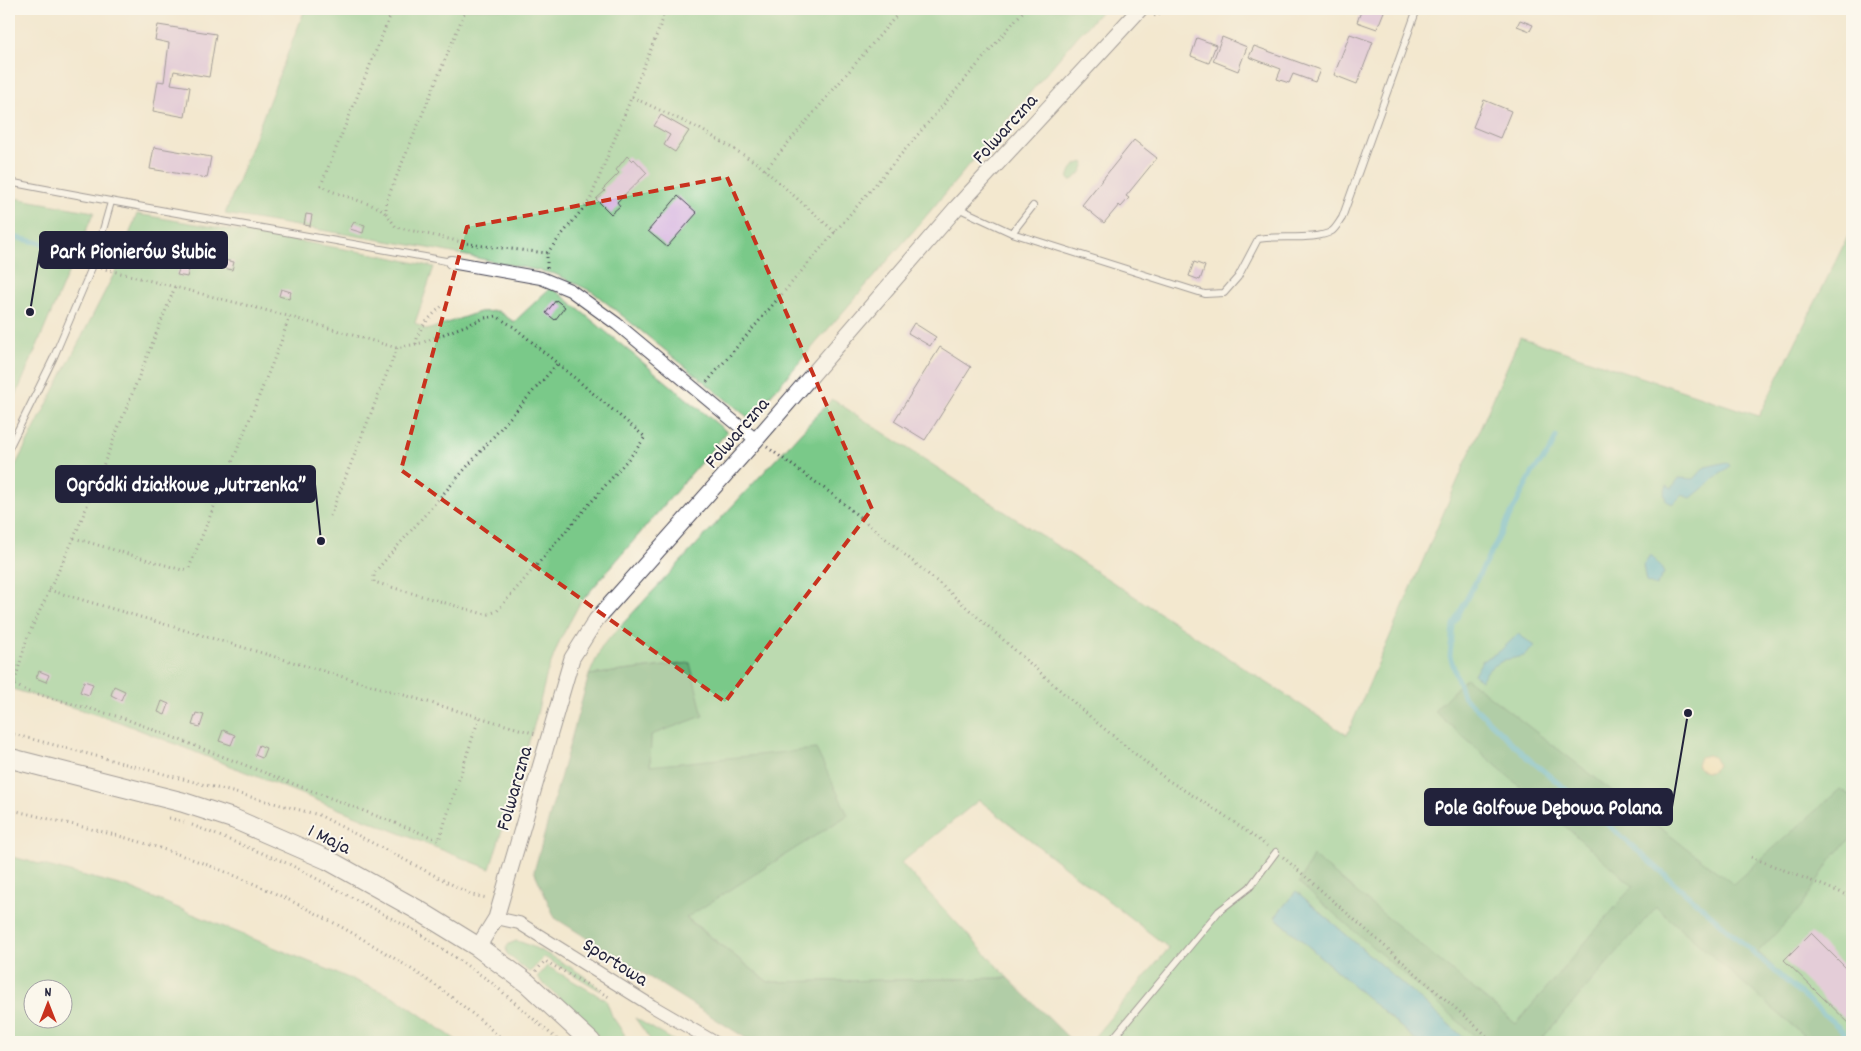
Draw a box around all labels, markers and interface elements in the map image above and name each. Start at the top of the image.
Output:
street label: Folwarczna [967,88,1046,172]
callout: Park Pionierów Słubic [40,232,227,268]
text: Park Pionierów Słubic [50,239,217,269]
street label: Folwarczna [699,392,778,476]
callout: Ogródki działkowe „Jutrzenka” [56,466,315,502]
text: Ogródki działkowe „Jutrzenka” [66,472,306,502]
street label: Folwarczna [491,743,541,834]
callout: Pole Golfowe Dębowa Polana [1425,789,1672,825]
text: Pole Golfowe Dębowa Polana [1434,795,1663,825]
street label: 1 Maja [302,818,355,863]
street label: Sportowa [576,932,653,995]
north arrow [22,978,72,1028]
text: N [45,983,52,1003]

